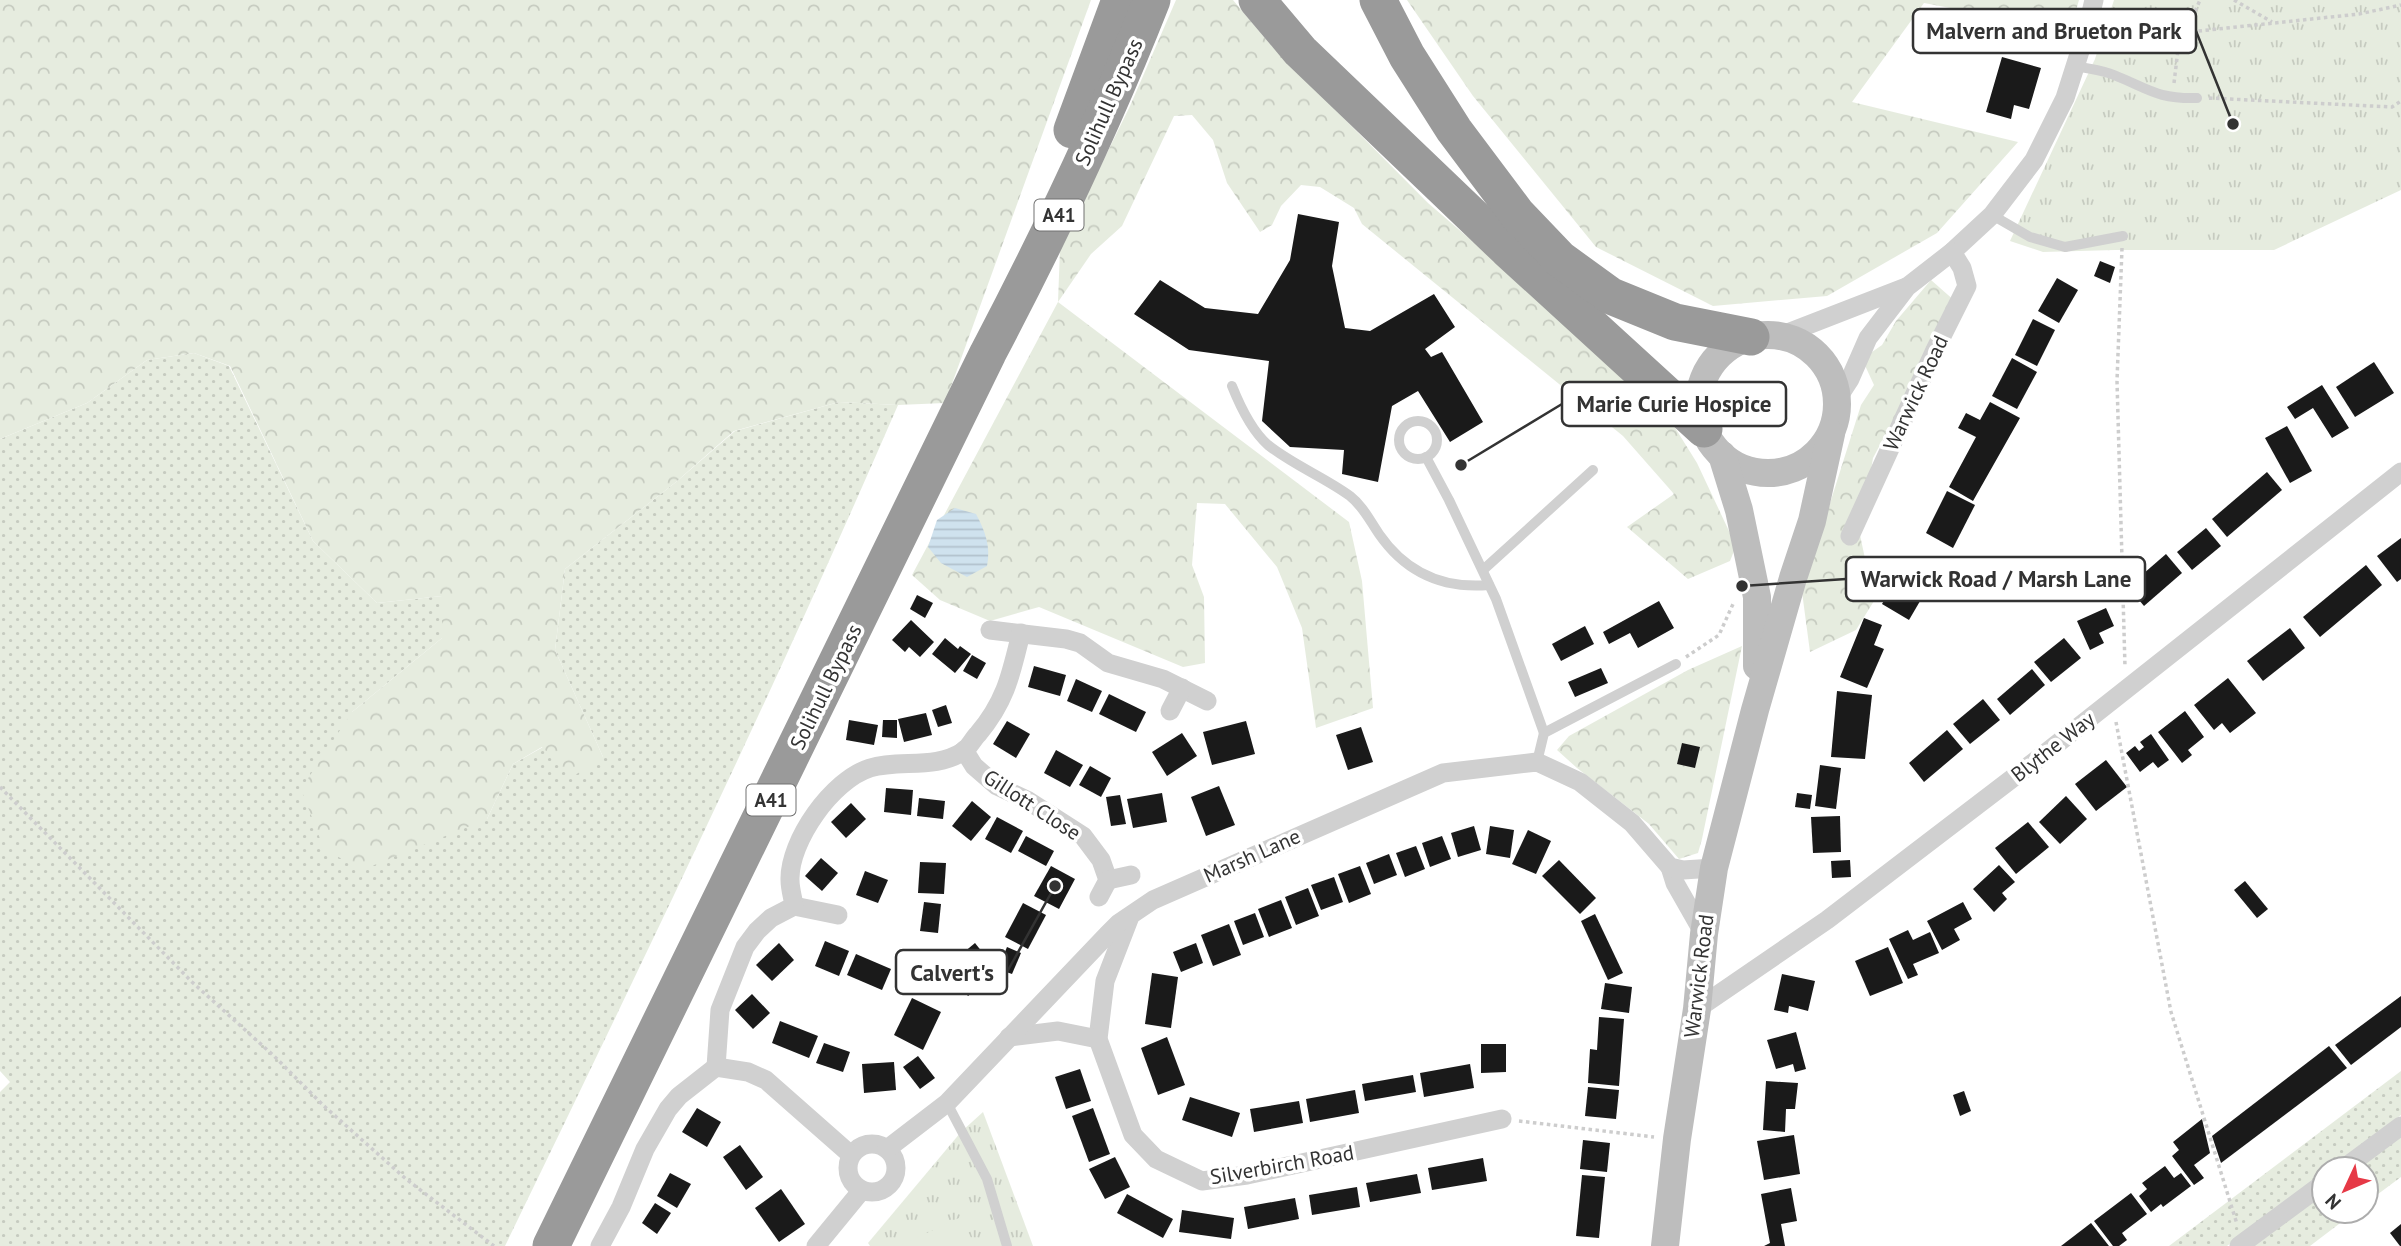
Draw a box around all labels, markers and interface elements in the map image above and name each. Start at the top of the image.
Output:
callout: Malvern and Brueton Park [1913,9,2196,53]
text: Malvern and Brueton Park [1926,16,2182,45]
street label: Solihull Bypass [1068,34,1149,170]
road number: A41 [1034,200,1084,230]
street label: Warwick Road [1877,331,1954,455]
callout: Marie Curie Hospice [1562,382,1786,426]
text: Marie Curie Hospice [1577,389,1771,418]
callout: Warwick Road / Marsh Lane [1846,557,2145,601]
text: Warwick Road / Marsh Lane [1861,564,2131,593]
street label: Solihull Bypass [784,620,868,754]
street label: Blythe Way [2005,705,2100,788]
street label: Gillott Close [978,763,1086,846]
road number: A41 [746,785,796,816]
street label: Marsh Lane [1199,822,1304,889]
street label: Warwick Road [1678,913,1719,1039]
callout: Calvert's [896,950,1007,994]
text: Calvert's [910,958,994,987]
street label: Silverbirch Road [1208,1139,1356,1190]
north arrow [2310,1155,2380,1225]
text: N [2320,1189,2346,1215]

